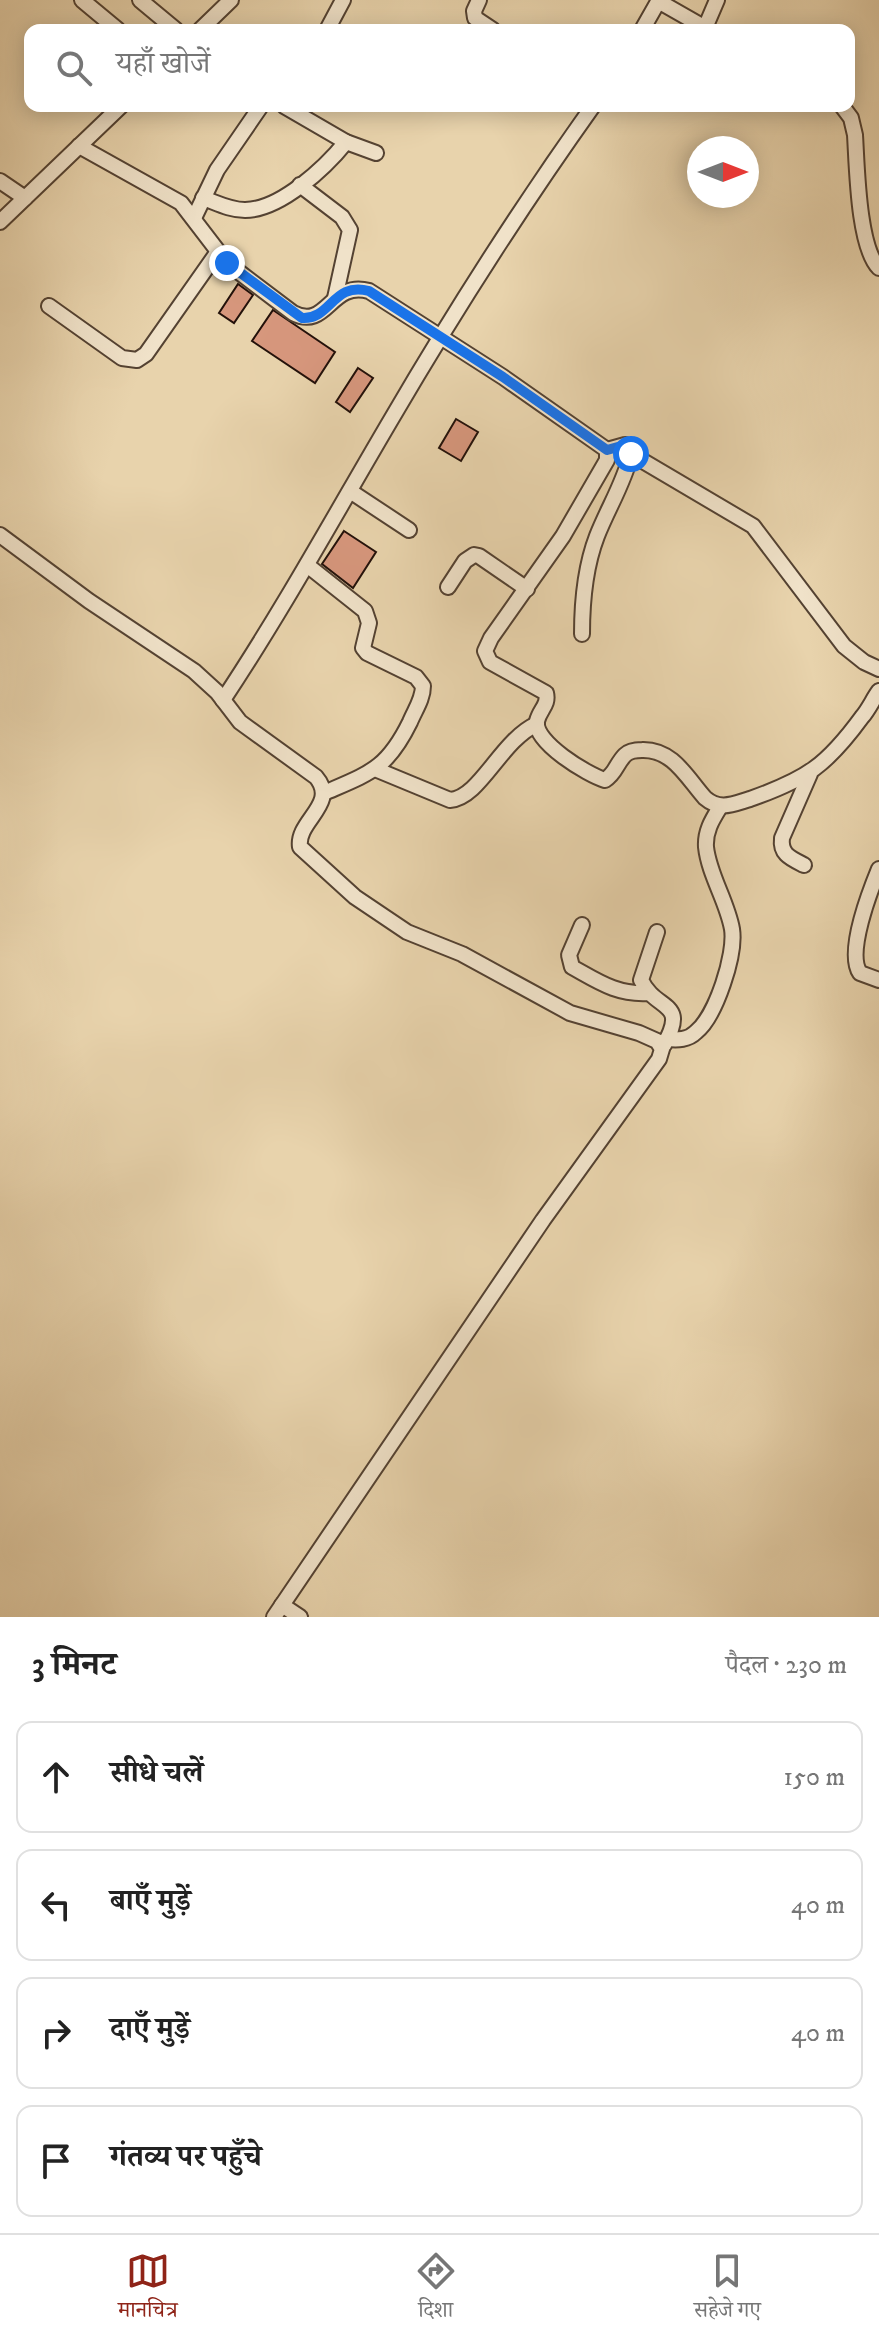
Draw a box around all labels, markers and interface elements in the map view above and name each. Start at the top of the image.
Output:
search box [24,24,855,112]
icon: search [52,46,96,90]
text: यहाँ खोजें [116,46,210,83]
north arrow [687,136,759,208]
route end [209,245,245,281]
route start [613,436,649,472]
text: 3 मिनट [32,1644,116,1686]
text: पैदल · 230 m [726,1649,847,1682]
icon: ahead [34,1755,78,1799]
text: सीधे चलें [110,1755,203,1792]
text: 150 m [784,1761,845,1794]
icon: left [34,1883,78,1927]
text: बाएँ मुड़ें [110,1883,191,1920]
text: 40 m [791,1889,845,1922]
icon: right [34,2011,78,2055]
text: दाएँ मुड़ें [110,2011,190,2048]
text: 40 m [791,2017,845,2050]
icon: arrive [34,2139,78,2183]
text: गंतव्य पर पहुँचे [110,2139,262,2176]
tab: मानचित्र [118,2249,178,2331]
tab: दिशा [414,2249,458,2331]
tab: सहेजे गए [694,2249,761,2331]

